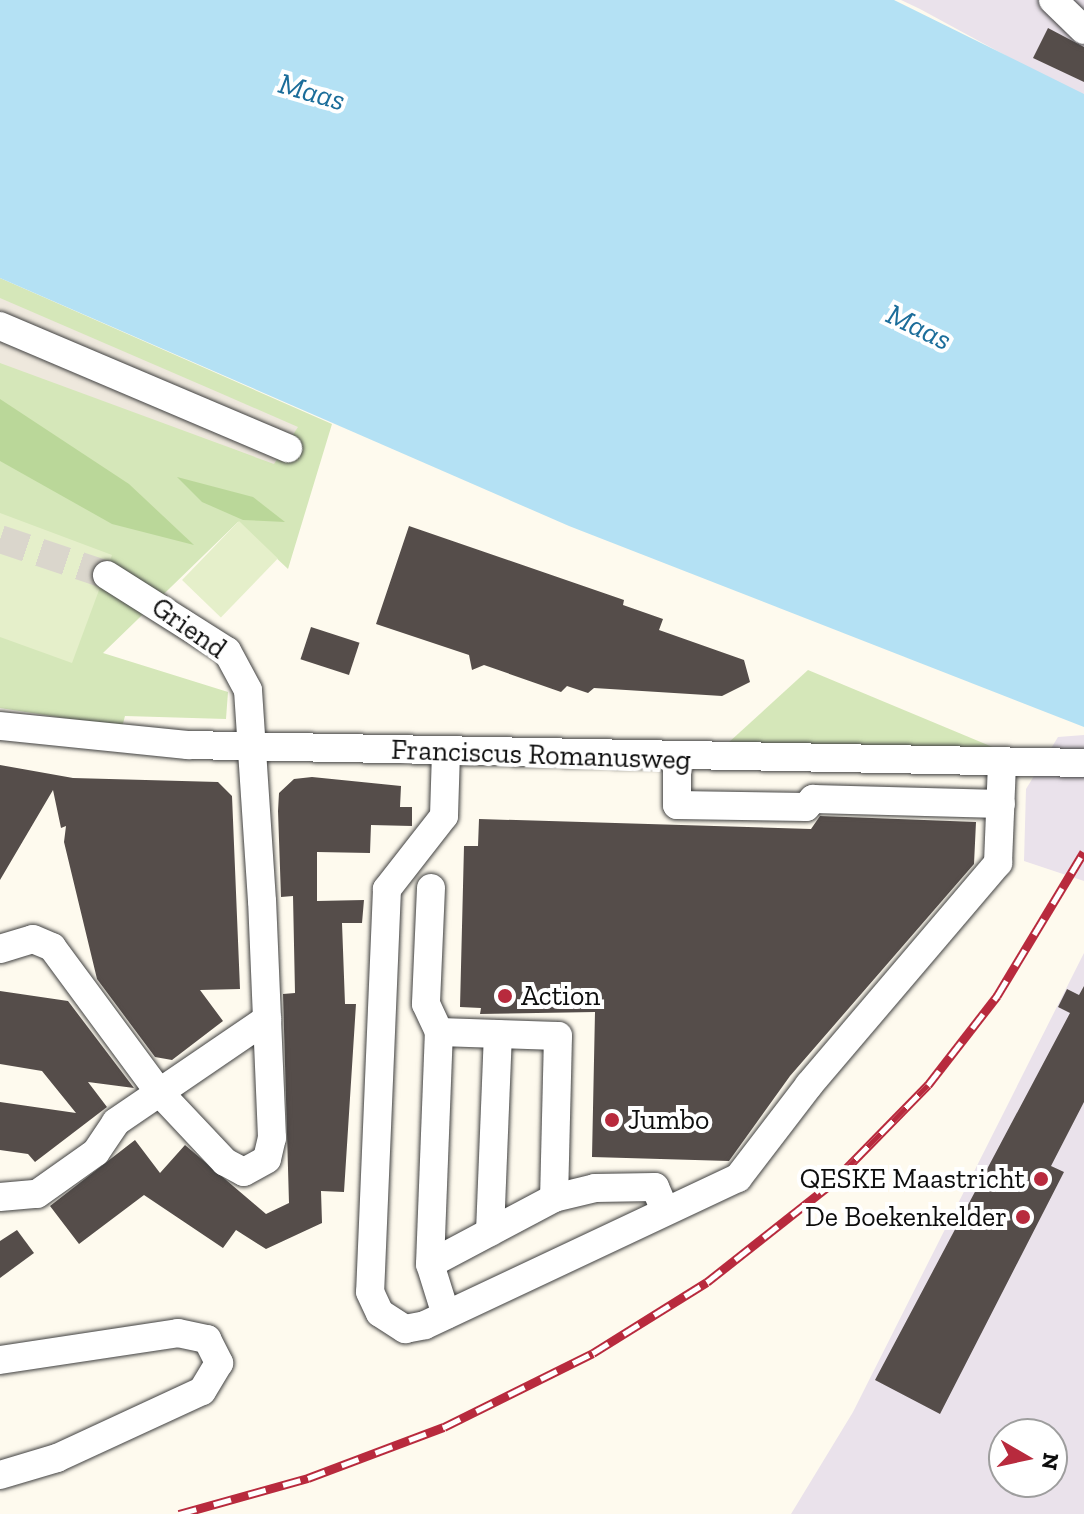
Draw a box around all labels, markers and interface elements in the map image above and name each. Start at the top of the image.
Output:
water label: Maas [274,65,350,119]
water label: Maas [881,296,957,358]
street label: Griend [145,590,233,666]
street label: Franciscus Romanusweg [391,733,691,777]
place label: Action [521,979,600,1013]
marker: Action [496,987,514,1005]
place label: Jumbo [628,1103,709,1137]
marker: Jumbo [603,1111,621,1129]
place label: QESKE Maastricht [800,1162,1025,1196]
marker: QESKE Maastricht [1032,1170,1050,1188]
place label: De Boekenkelder [805,1200,1007,1234]
marker: De Boekenkelder [1014,1208,1032,1226]
north arrow [988,1418,1068,1498]
text: N [1036,1451,1065,1472]

